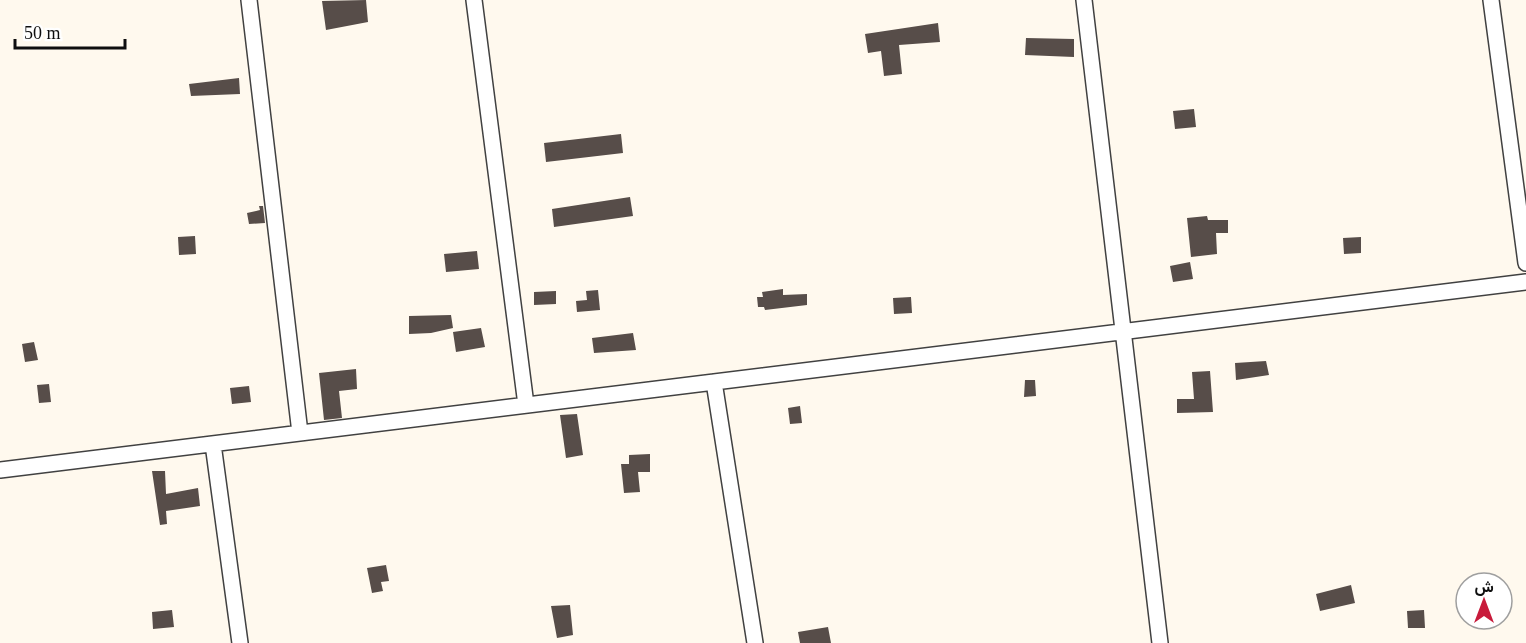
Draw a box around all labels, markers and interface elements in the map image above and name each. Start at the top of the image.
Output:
scale bar [15,12,124,50]
text: 50 m [24,23,61,43]
north arrow [1454,571,1514,631]
text: ش [1474,578,1494,596]

